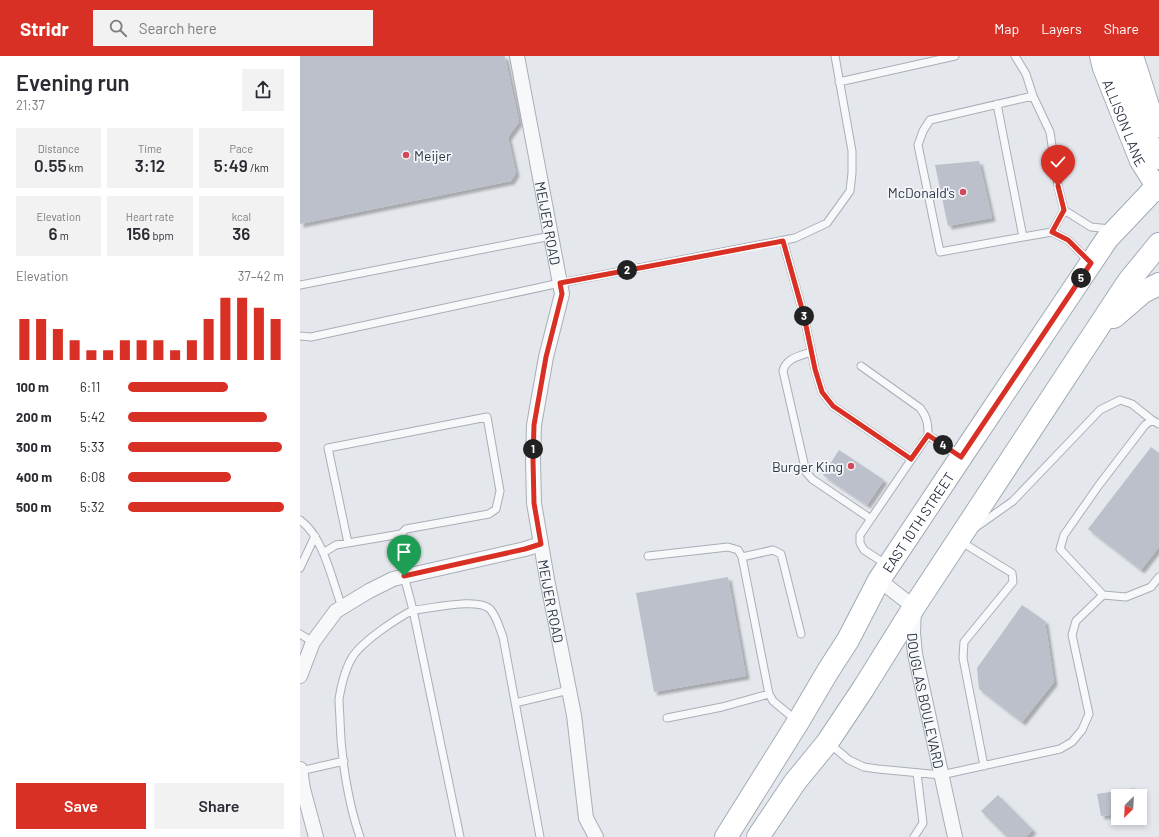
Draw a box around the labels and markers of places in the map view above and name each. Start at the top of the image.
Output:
pin [1041,145,1075,186]
place label: Meijer [414,147,451,164]
marker: Meijer [401,150,411,160]
place label: McDonald's [888,184,955,201]
marker: McDonald's [958,187,968,197]
pin: 2 [617,260,637,280]
pin: 5 [1071,268,1091,288]
pin: 3 [794,306,814,326]
pin: 4 [933,435,953,455]
pin: 1 [523,439,543,459]
place label: Burger King [772,458,843,475]
marker: Burger King [846,461,856,471]
pin [387,535,421,576]

